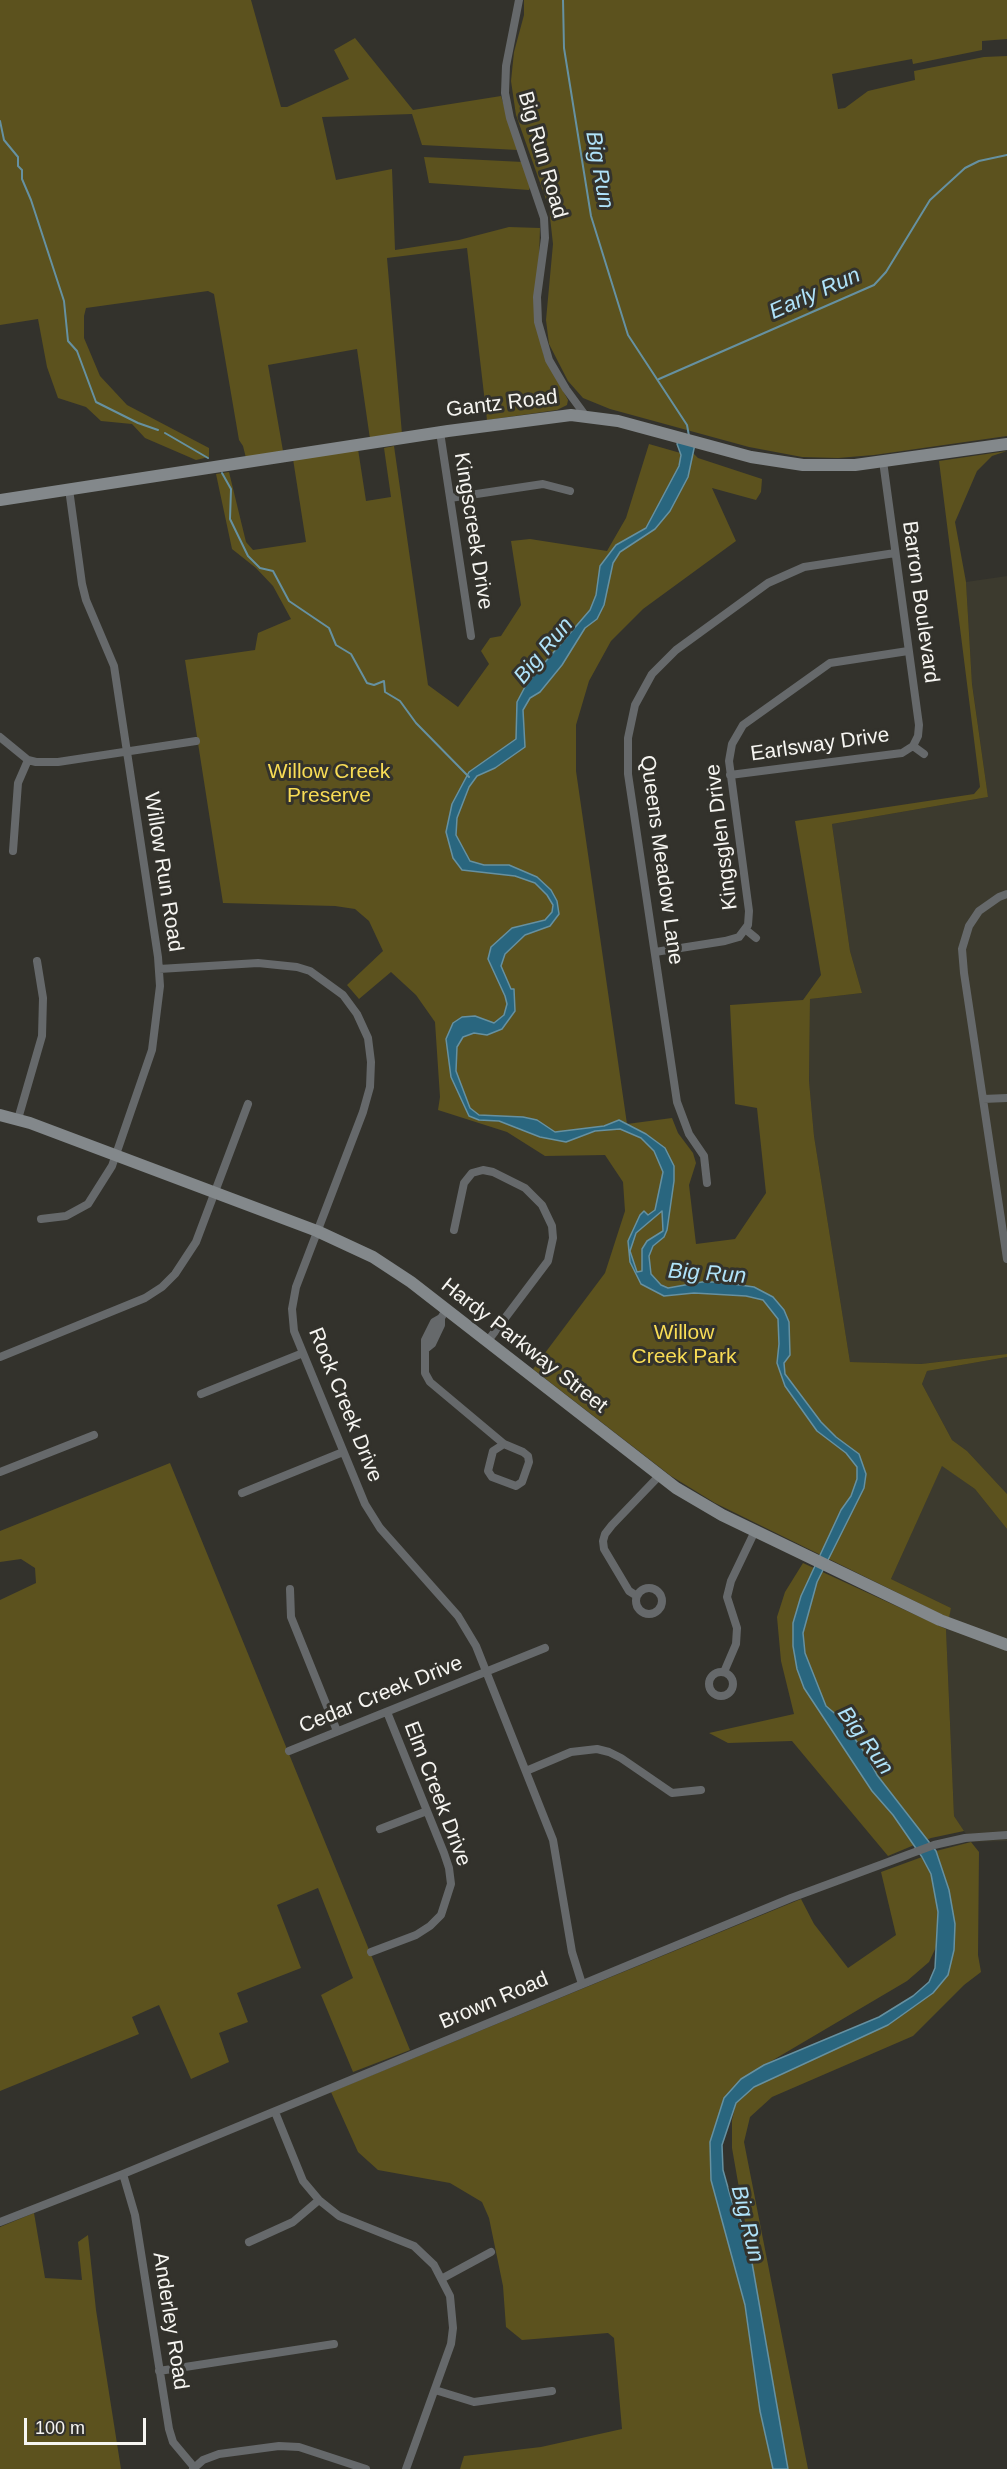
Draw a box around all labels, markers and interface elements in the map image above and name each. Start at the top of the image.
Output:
street label: Big Run Road [512,89,572,221]
water label: Big Run [579,129,619,211]
water label: Early Run [766,262,864,326]
street label: Gantz Road [445,385,559,423]
street label: Kingscreek Drive [448,451,498,611]
street label: Barron Boulevard [896,519,944,685]
water label: Big Run [509,613,579,689]
street label: Earlsway Drive [749,723,891,767]
street label: Queens Meadow Lane [634,754,688,966]
park label: Willow Creek Preserve [268,759,390,809]
street label: Kingsglen Drive [701,762,743,912]
street label: Willow Run Road [138,790,188,954]
water label: Big Run [667,1258,747,1290]
street label: Hardy Parkway Street [436,1273,612,1419]
park label: Willow Creek Park [631,1320,737,1370]
street label: Rock Creek Drive [302,1324,388,1486]
street label: Cedar Creek Drive [296,1651,466,1739]
water label: Big Run [831,1702,899,1780]
street label: Elm Creek Drive [398,1718,476,1870]
street label: Brown Road [436,1967,552,2035]
water label: Big Run [725,2183,769,2265]
street label: Anderley Road [147,2250,193,2392]
scale bar [27,2406,148,2444]
text: 100 m [35,2418,85,2438]

